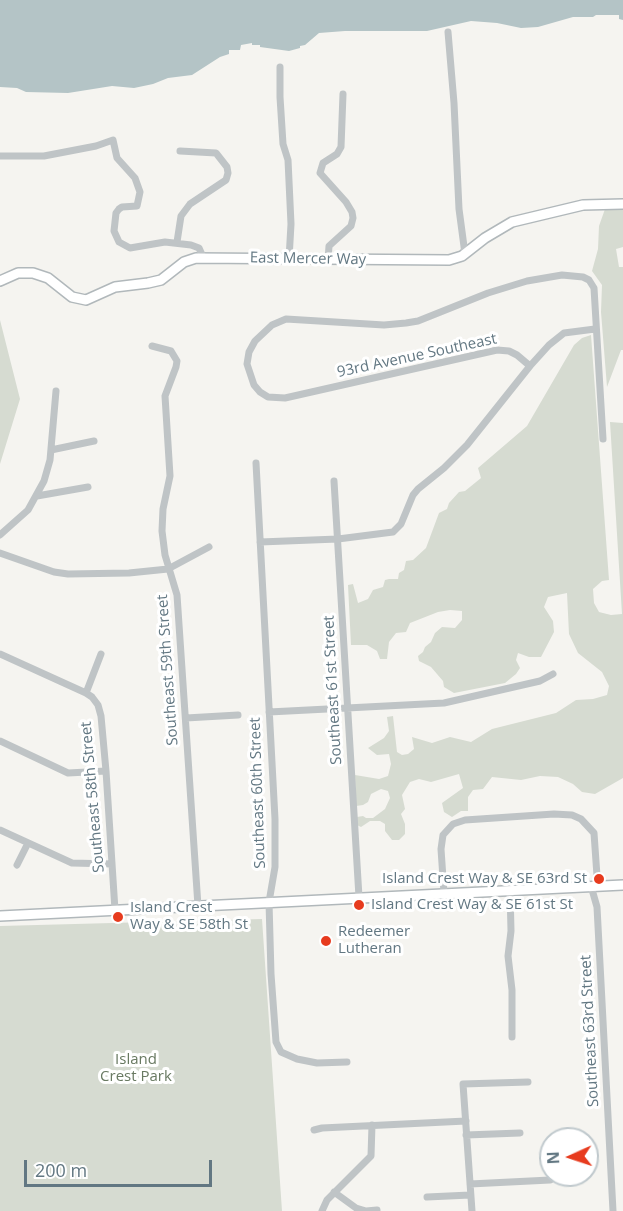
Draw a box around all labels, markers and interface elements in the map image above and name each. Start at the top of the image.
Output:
street label: East Mercer Way [250,249,366,269]
street label: 93rd Avenue Southeast [336,330,498,382]
street label: Southeast 59th Street [154,594,182,746]
street label: Southeast 61st Street [320,615,346,765]
street label: Southeast 60th Street [246,717,270,869]
street label: Southeast 58th Street [77,721,109,873]
place label: Island Crest Way & SE 63rd St [382,870,587,888]
marker: Island Crest Way & SE 63rd St [592,872,606,886]
place label: Island Crest Way & SE 61st St [371,896,573,914]
marker: Island Crest Way & SE 61st St [352,898,366,912]
place label: Island Crest Way & SE 58th St [130,899,248,934]
marker: Island Crest Way & SE 58th St [111,910,125,924]
place label: Redeemer Lutheran [338,923,410,958]
marker: Redeemer Lutheran [319,934,333,948]
street label: Southeast 63rd Street [577,954,603,1108]
park label: Island Crest Park [100,1051,172,1086]
north arrow [539,1127,599,1187]
scale bar [27,1148,214,1186]
text: N [542,1151,564,1165]
text: 200 m [35,1158,87,1182]

